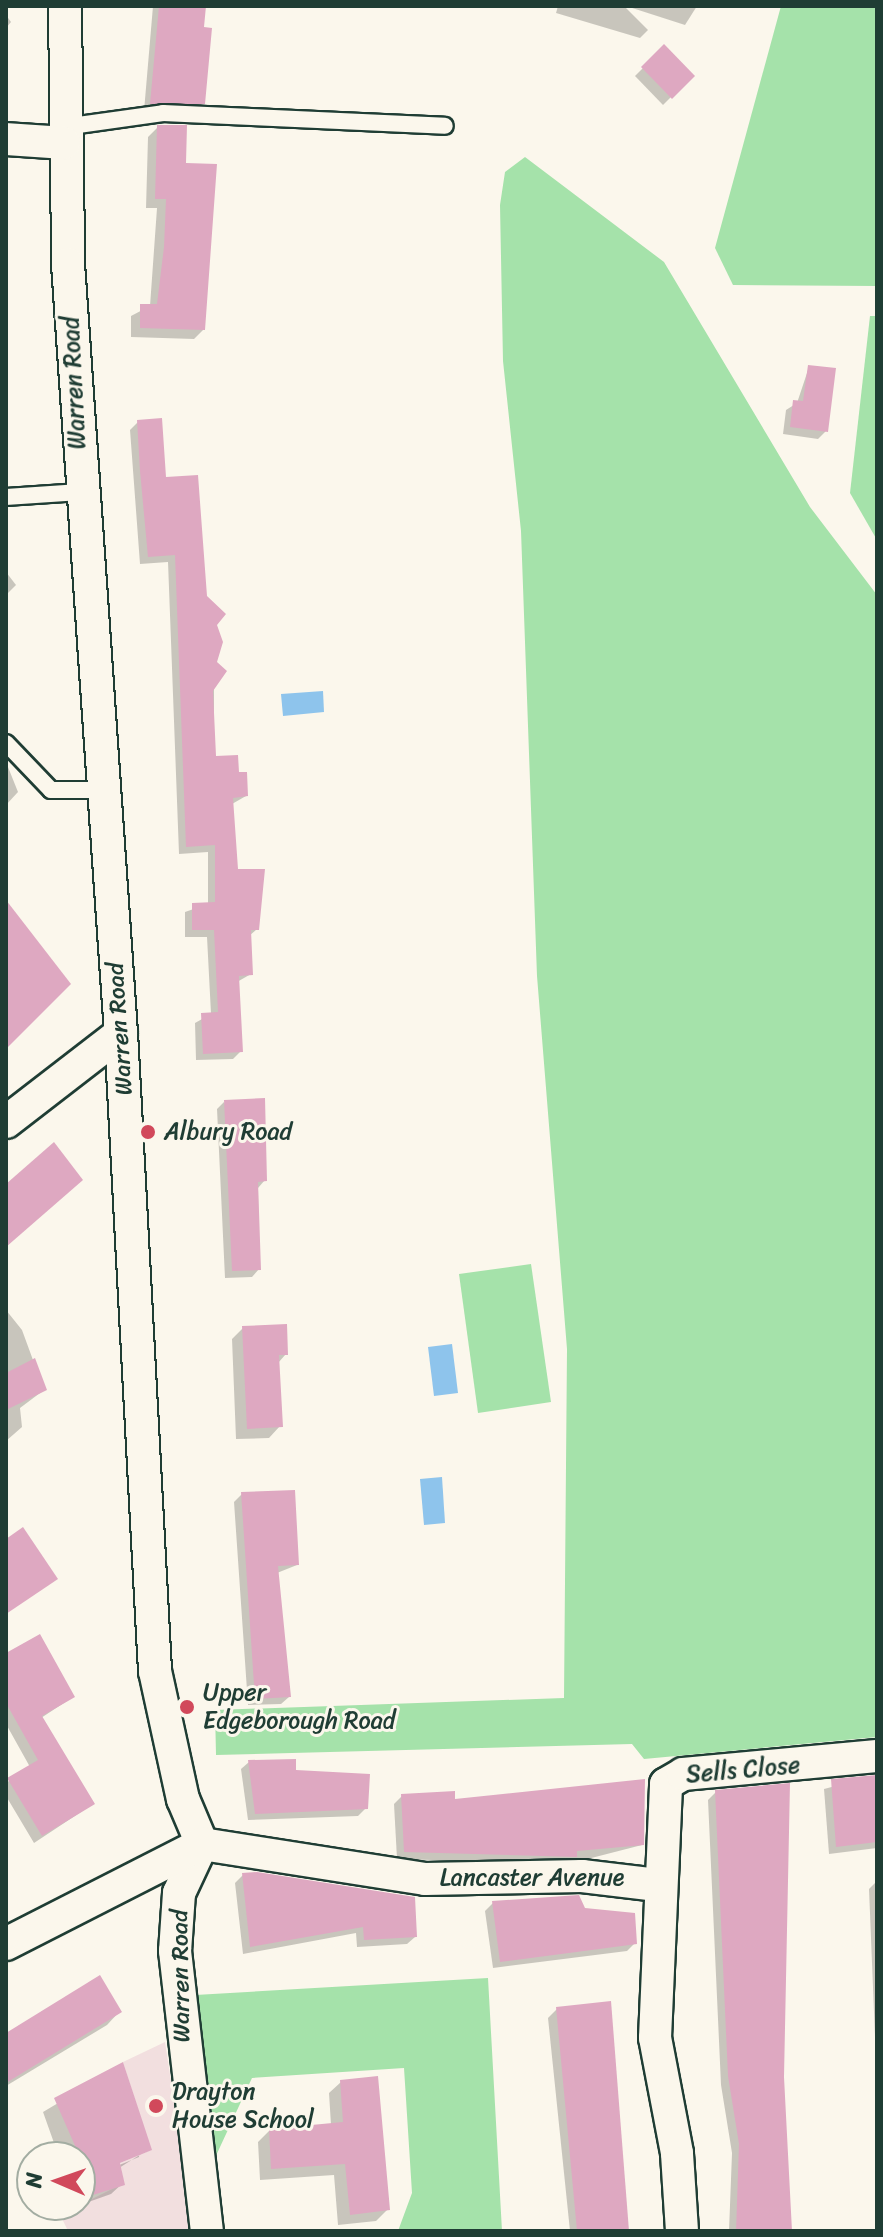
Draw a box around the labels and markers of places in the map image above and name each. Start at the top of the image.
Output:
place label: Albury Road [164,1118,292,1146]
marker: Albury Road [139,1123,157,1141]
place label: Upper Edgeborough Road [203,1679,395,1735]
marker: Upper Edgeborough Road [178,1698,196,1716]
place label: Drayton House School [172,2078,314,2134]
marker: Drayton House School [147,2097,165,2115]

